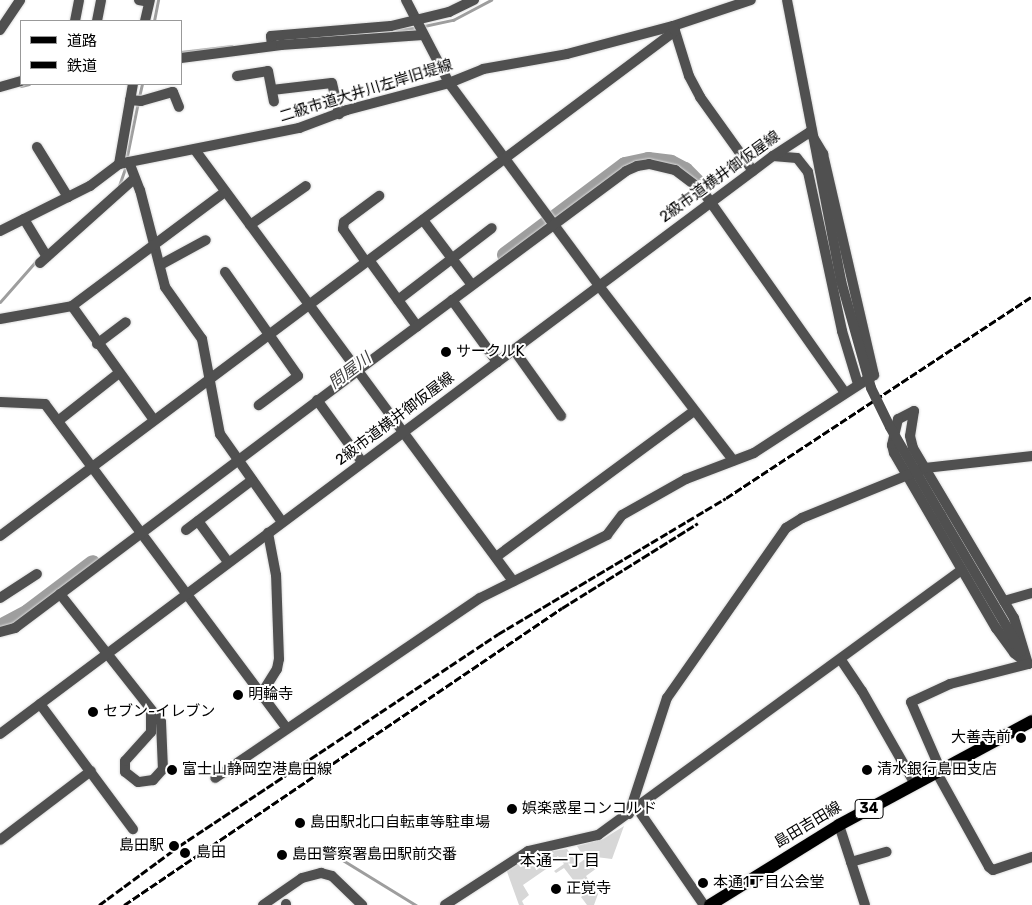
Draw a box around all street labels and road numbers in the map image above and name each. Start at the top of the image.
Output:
street label: 二級市道大井川左岸旧堤線 [277,56,455,126]
street label: 2級市道横井御仮屋線 [657,127,783,227]
street label: 2級市道横井御仮屋線 [332,369,458,469]
street label: 島田吉田線 [771,798,845,852]
road number: 34 [854,798,884,821]

